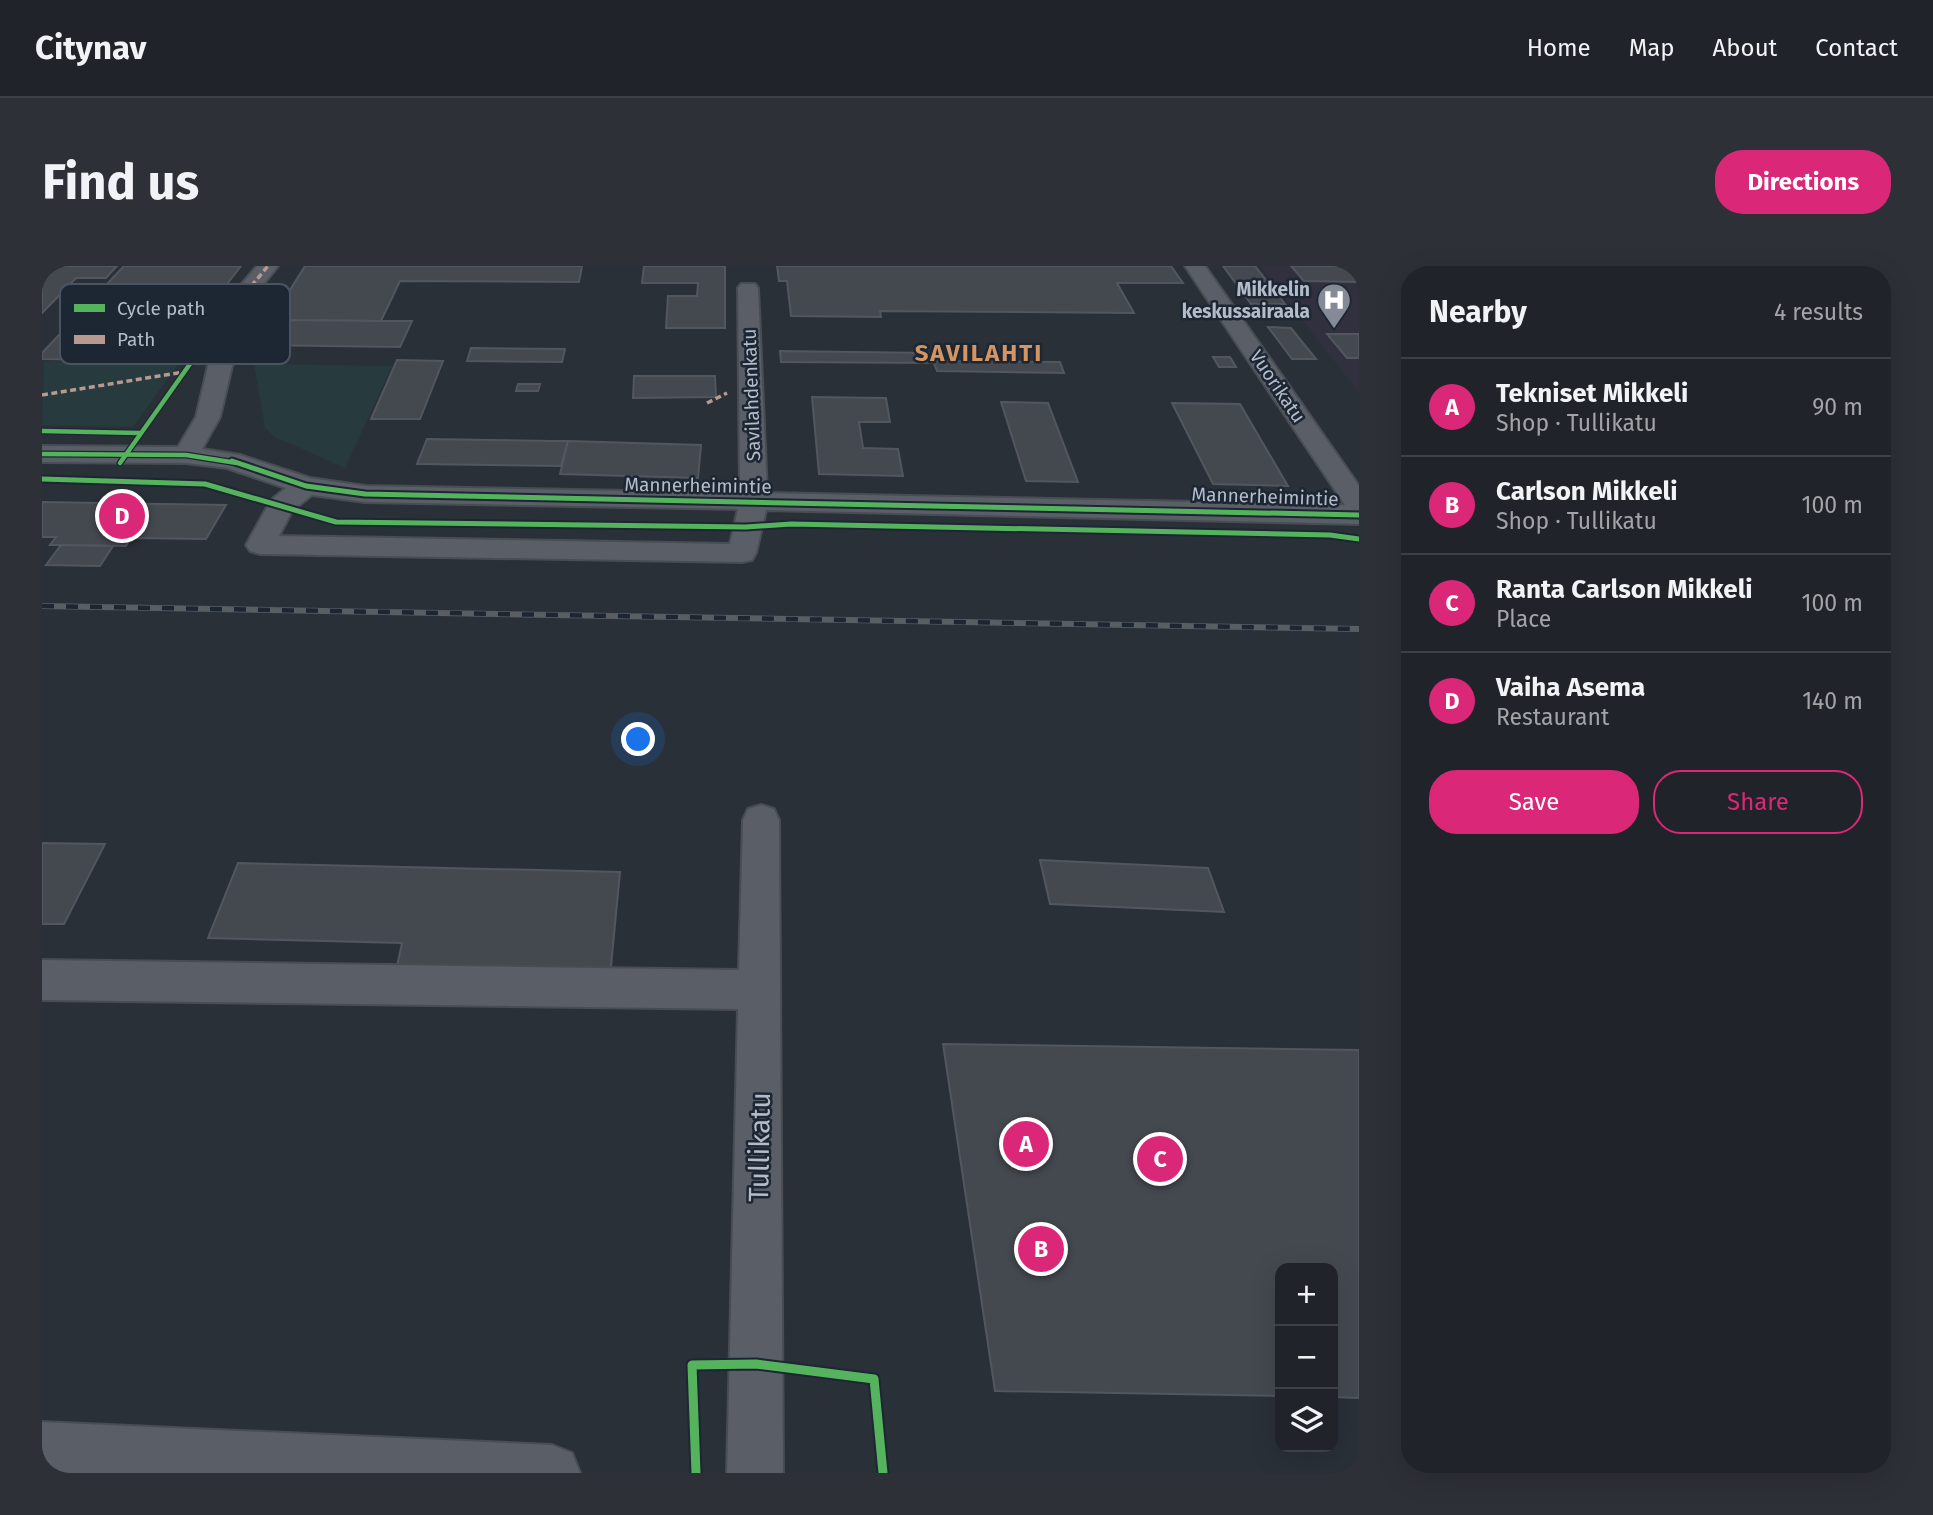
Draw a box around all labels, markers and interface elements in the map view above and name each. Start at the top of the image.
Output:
text: Citynav [35,28,147,68]
text: Home [1527,34,1591,62]
text: Map [1629,34,1675,62]
text: About [1713,34,1777,62]
text: Contact [1815,34,1898,62]
button: Directions [1715,150,1891,214]
text: Find us [42,153,199,212]
place label: Mikkelin keskussairaala [1182,278,1310,323]
hospital icon: Mikkelin keskussairaala [1315,281,1353,330]
legend [60,284,290,364]
text: Nearby [1429,294,1527,330]
text: Cycle path [117,297,205,320]
text: 4 results [1774,298,1863,326]
text: Path [117,328,155,351]
street label: Savilahdenkatu [738,328,765,462]
district label: SAVILAHTI [915,339,1043,367]
street label: Vuorikatu [1245,346,1310,427]
text: Tekniset Mikkeli [1496,378,1688,409]
text: A [1445,393,1459,421]
text: 90 m [1812,393,1863,421]
text: Shop · Tullikatu [1496,409,1657,437]
street label: Mannerheimintie [624,473,772,498]
text: Carlson Mikkeli [1496,476,1678,507]
street label: Mannerheimintie [1191,482,1339,511]
pin: D [99,490,145,542]
text: B [1445,491,1459,519]
text: 100 m [1802,491,1863,519]
text: Shop · Tullikatu [1496,507,1657,535]
text: Ranta Carlson Mikkeli [1496,574,1753,605]
text: C [1445,589,1459,617]
text: 100 m [1802,589,1863,617]
text: Place [1496,605,1551,633]
text: Vaiha Asema [1496,672,1645,703]
text: D [1445,687,1459,715]
text: 140 m [1802,687,1863,715]
text: Restaurant [1496,703,1609,731]
your location [621,722,655,756]
button: Save [1429,770,1639,834]
button: Share [1653,770,1863,834]
street label: Tullikatu [742,1092,777,1202]
pin: A [1003,1118,1049,1170]
pin: C [1137,1133,1183,1185]
pin: B [1018,1223,1064,1275]
map controls [1275,1263,1338,1452]
button: + [1275,1263,1338,1326]
button: − [1275,1326,1338,1389]
button: layers [1275,1389,1338,1452]

